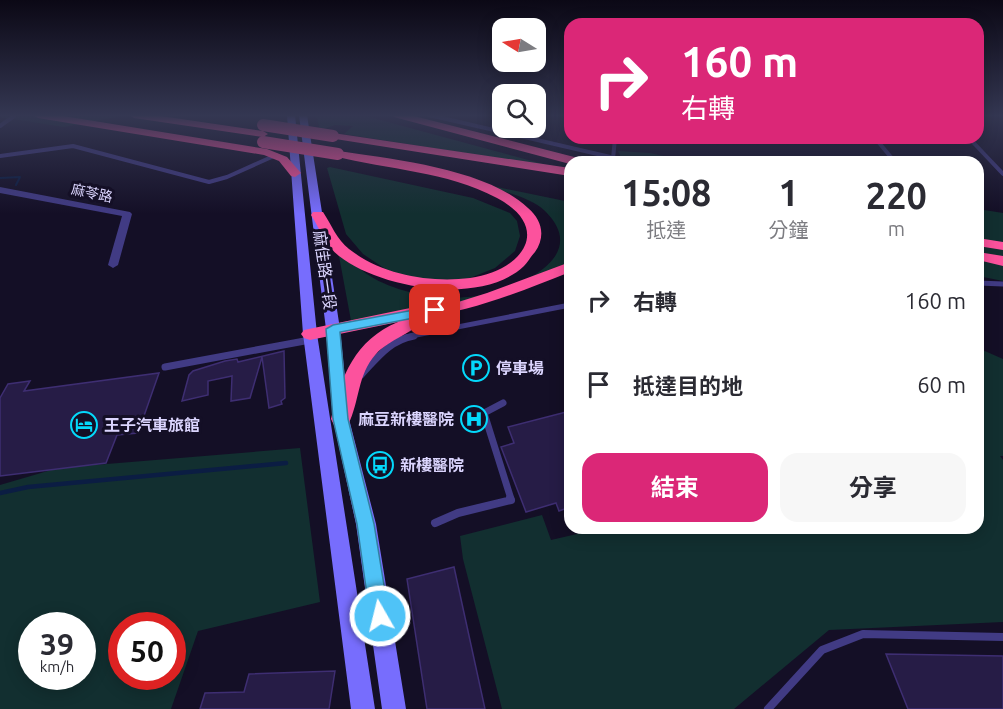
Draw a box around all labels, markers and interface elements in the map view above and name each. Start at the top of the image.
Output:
north arrow [492,18,546,72]
map controls [492,18,546,138]
text: 160 m [681,38,798,85]
icon: right [582,42,660,120]
button: search [492,84,546,138]
text: 右轉 [681,93,735,123]
text: 15:08 [621,172,711,213]
text: 1 [778,172,799,213]
text: 220 [866,175,927,216]
street label: 麻苓路 [70,181,114,205]
text: m [888,217,905,240]
text: 抵達 [646,218,686,241]
text: 分鐘 [769,218,809,241]
street label: 麻佳路一段 [311,229,339,311]
pin [409,284,460,335]
icon: right [582,284,615,317]
text: 160 m [905,288,966,313]
text: 右轉 [633,289,677,314]
icon: arrive [418,293,451,326]
parking icon: 停車場 [461,353,491,383]
place label: 停車場 [496,359,544,377]
icon: arrive [582,368,615,401]
text: 60 m [917,372,966,397]
text: 抵達目的地 [633,373,743,398]
hospital icon: 麻豆新樓醫院 [459,404,489,434]
hotel icon: 王子汽車旅館 [69,410,99,440]
place label: 麻豆新樓醫院 [358,410,454,428]
place label: 王子汽車旅館 [104,416,200,434]
bus stop icon: 新樓醫院 [365,450,395,480]
button: 結束 [582,453,768,522]
button: 分享 [780,453,966,522]
place label: 新樓醫院 [400,456,464,474]
position arrow [348,584,412,648]
speed limit sign: 50 [108,612,186,690]
text: 39 [40,627,74,661]
text: km/h [40,658,74,675]

